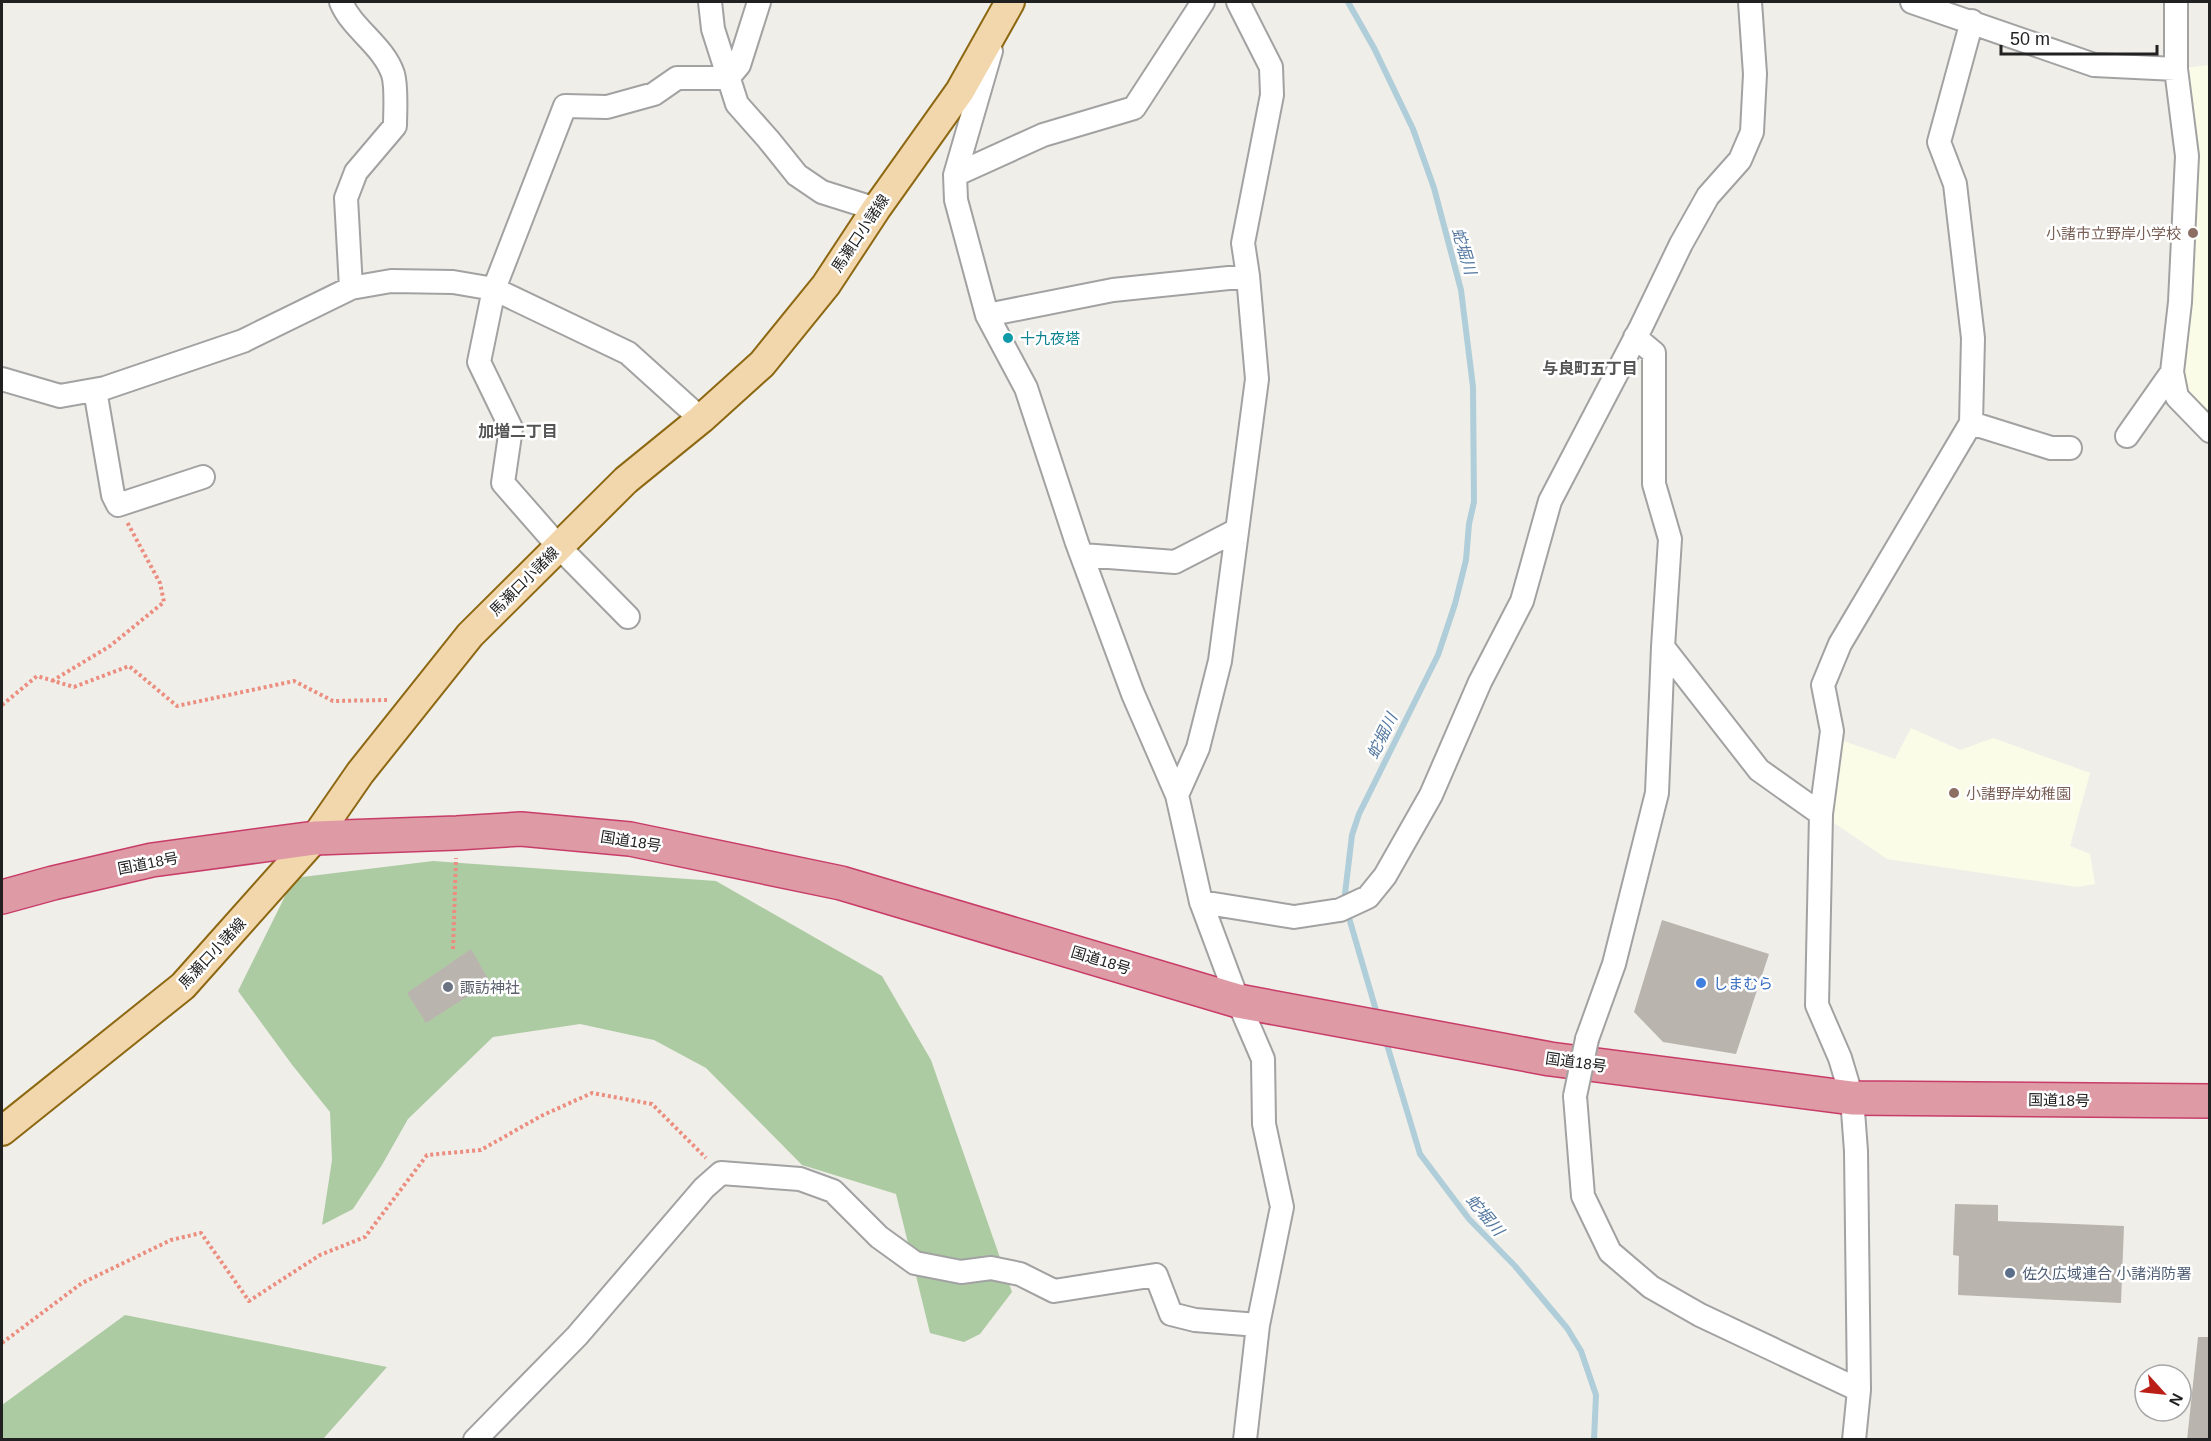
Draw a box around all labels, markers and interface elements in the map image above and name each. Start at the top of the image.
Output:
scale bar [2001,18,2157,56]
text: 50 m [2010,29,2050,49]
street label: 馬瀬口小諸線 [828,191,892,275]
place label: 小諸市立野岸小学校 [2046,225,2181,242]
water label: 蛇堀川 [1449,226,1480,278]
marker: 小諸市立野岸小学校 [2186,226,2200,240]
place label: 十九夜塔 [1020,330,1080,347]
marker: 十九夜塔 [1001,331,1015,345]
district label: 与良町五丁目 [1542,360,1638,377]
district label: 加増二丁目 [478,422,558,440]
street label: 馬瀬口小諸線 [486,543,562,619]
water label: 蛇堀川 [1364,709,1401,761]
place label: 小諸野岸幼稚園 [1966,785,2071,802]
marker: 小諸野岸幼稚園 [1947,786,1961,800]
street label: 国道18号 [599,828,663,854]
street label: 国道18号 [116,849,180,877]
street label: 馬瀬口小諸線 [175,914,249,992]
street label: 国道18号 [1069,943,1133,977]
place label: しまむら [1713,975,1773,992]
marker: しまむら [1694,976,1708,990]
place label: 諏訪神社 [460,979,520,996]
marker: 諏訪神社 [441,980,455,994]
street label: 国道18号 [1544,1049,1608,1075]
street label: 国道18号 [2028,1091,2090,1109]
water label: 蛇堀川 [1463,1191,1508,1240]
place label: 佐久広域連合 小諸消防署 [2022,1265,2191,1282]
marker: 佐久広域連合 小諸消防署 [2003,1266,2017,1280]
north arrow [2133,1363,2193,1423]
text: N [2166,1391,2186,1409]

